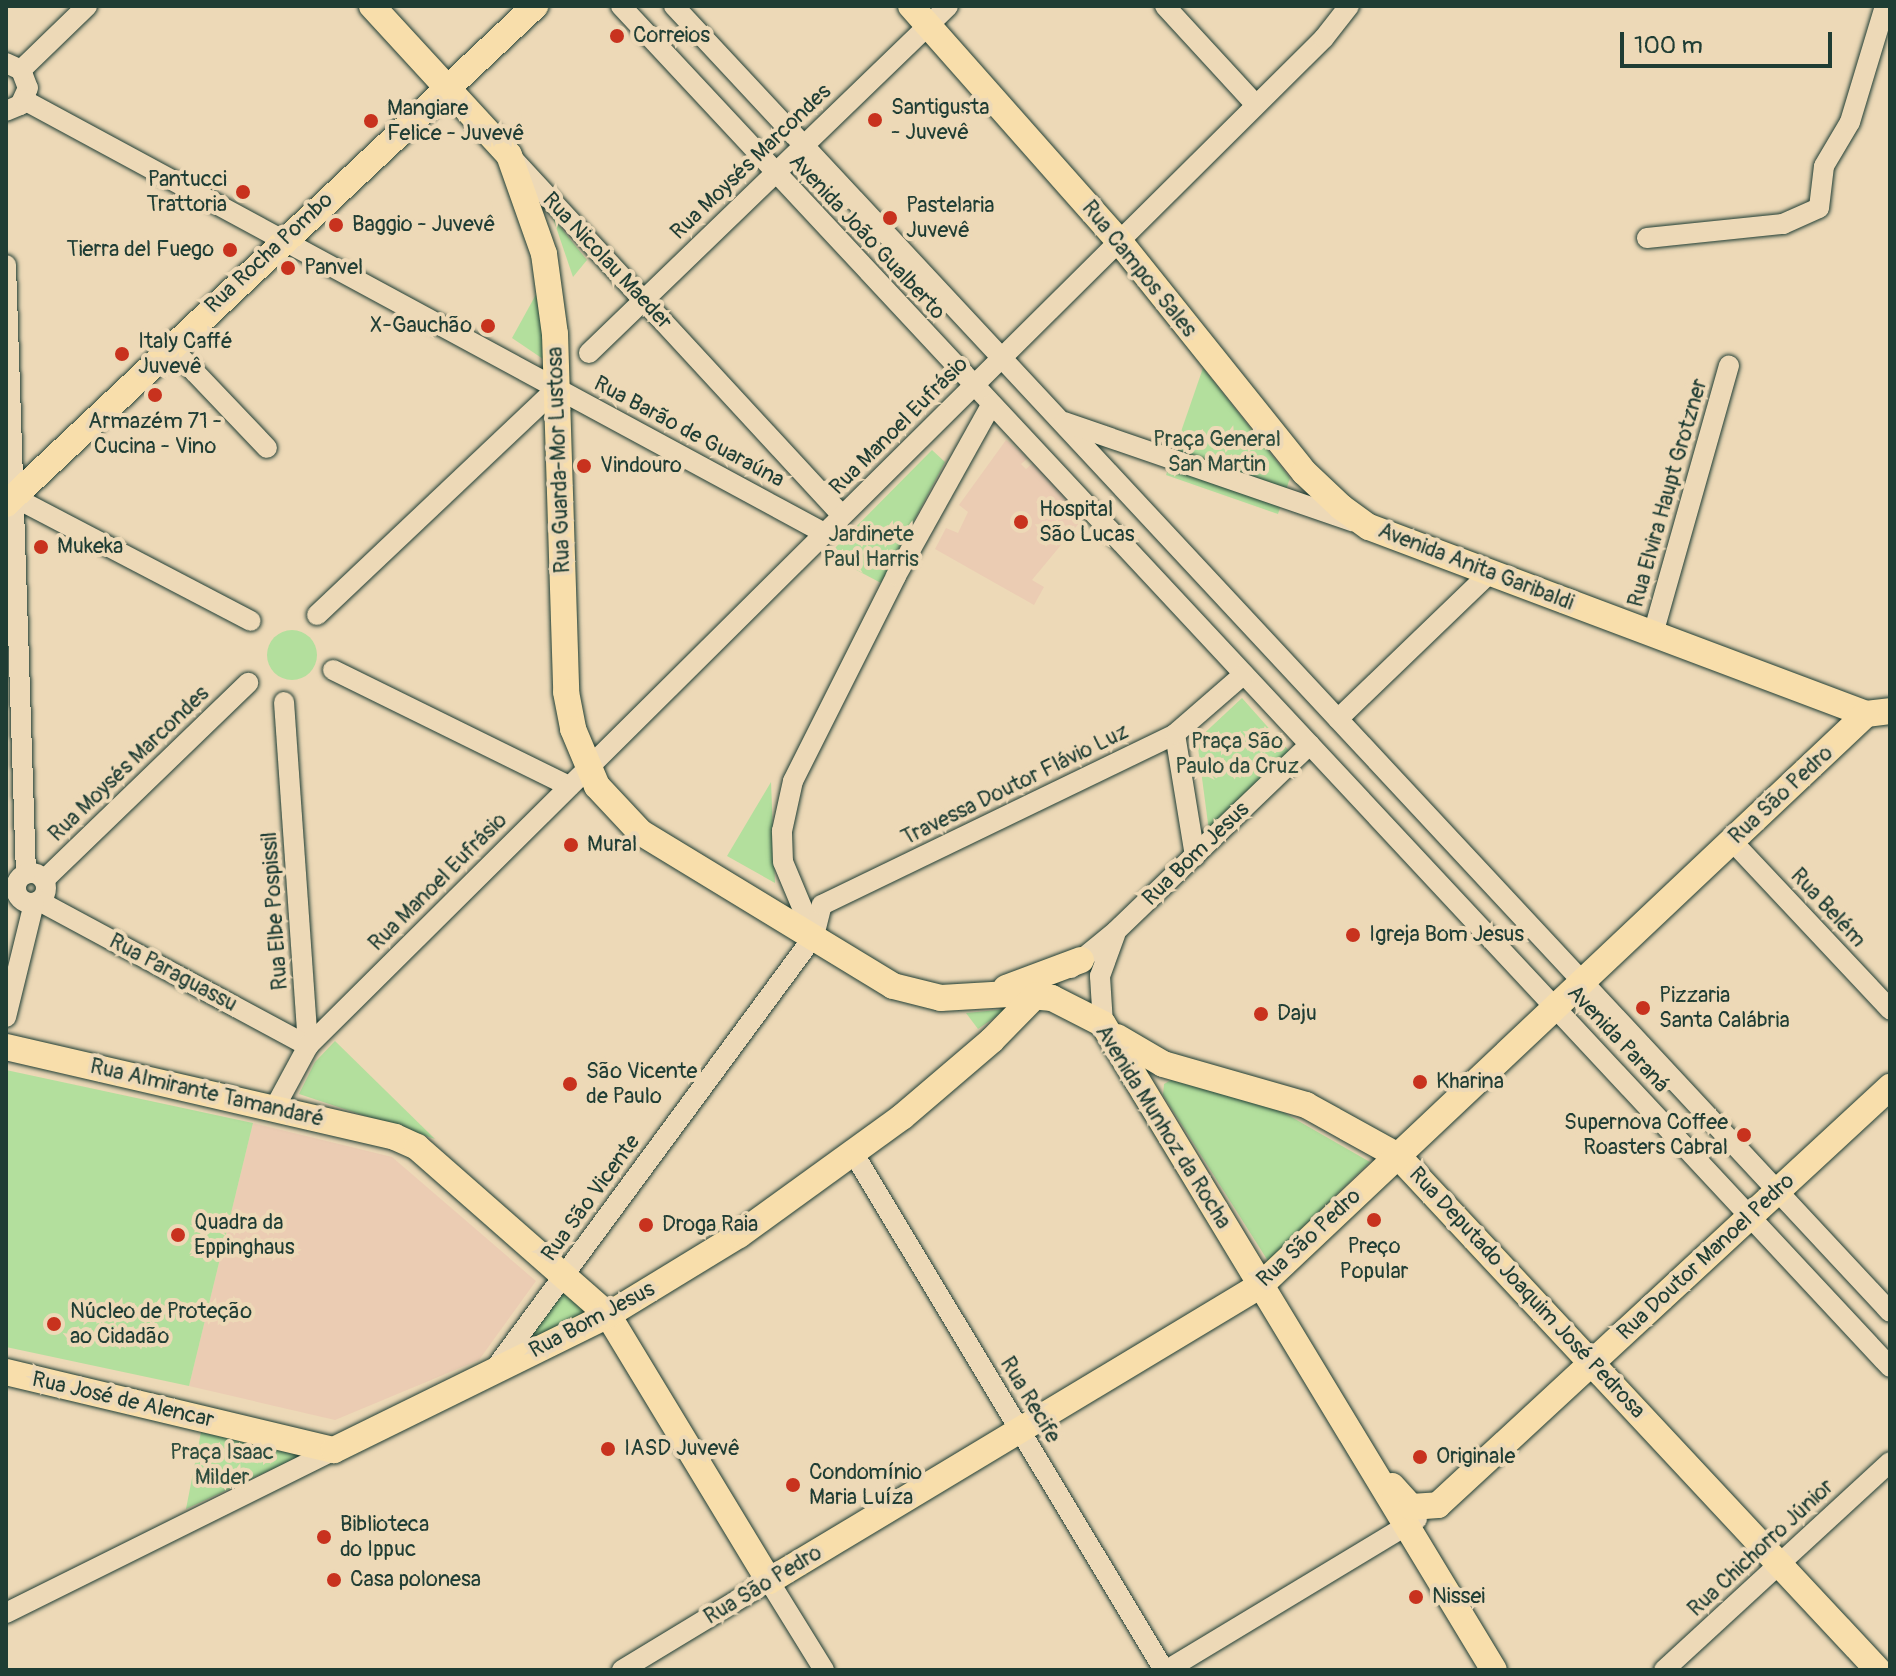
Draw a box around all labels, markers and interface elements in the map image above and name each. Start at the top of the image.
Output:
scale bar [1624,16,1836,66]
place label: Correios [633,23,710,49]
marker: Correios [608,27,626,45]
text: 100 m [1634,31,1703,60]
street label: Rua Moysés Marcondes [665,79,837,245]
place label: Santigusta - Juvevê [891,94,989,146]
place label: Mangiare Felice - Juvevê [387,95,524,146]
marker: Santigusta - Juvevê [866,111,884,129]
marker: Mangiare Felice - Juvevê [362,112,380,130]
street label: Avenida João Gualberto [783,149,951,325]
place label: Pantucci Trattoria [146,166,227,218]
marker: Pantucci Trattoria [234,183,252,201]
street label: Rua Rocha Pombo [200,187,338,319]
street label: Rua Nicolau Maeder [537,187,677,335]
place label: Pastelaria Juvevê [906,192,995,244]
street label: Rua Campos Sales [1076,195,1202,343]
marker: Pastelaria Juvevê [881,209,899,227]
place label: Baggio - Juvevê [352,212,495,238]
marker: Baggio - Juvevê [327,216,345,234]
place label: Tierra del Fuego [66,237,214,263]
marker: Tierra del Fuego [221,241,239,259]
place label: Panvel [304,255,363,281]
marker: Panvel [279,259,297,277]
place label: X-Gauchão [370,313,472,339]
marker: X-Gauchão [479,317,497,335]
place label: Italy Caffé Juvevê [138,328,233,380]
marker: Italy Caffé Juvevê [113,345,131,363]
street label: Rua Guarda-Mor Lustosa [542,346,576,574]
street label: Rua Manoel Eufrásio [824,351,974,501]
street label: Rua Barão de Guaraúna [589,371,789,493]
street label: Rua Elvira Haupt Grotzner [1623,376,1713,610]
marker: Armazém 71 - Cucina - Vino [146,386,164,404]
place label: Armazém 71 - Cucina - Vino [88,408,222,460]
park label: Praça General San Martin [1153,426,1281,478]
place label: Vindouro [600,453,682,479]
marker: Vindouro [575,457,593,475]
place label: Hospital São Lucas [1039,496,1134,548]
marker: Hospital São Lucas [1010,511,1032,533]
street label: Avenida Anita Garibaldi [1374,517,1578,617]
park label: Jardinete Paul Harris [823,521,919,572]
place label: Mukeka [57,534,123,560]
marker: Mukeka [32,538,50,556]
street label: Rua Moysés Marcondes [43,681,215,847]
street label: Travessa Doutor Flávio Luz [897,719,1133,851]
park label: Praça São Paulo da Cruz [1175,728,1299,780]
street label: Rua São Pedro [1724,740,1838,850]
street label: Rua Bom Jesus [1137,796,1255,912]
street label: Rua Manoel Eufrásio [363,807,513,957]
street label: Rua Elbe Pospissil [256,831,294,991]
place label: Mural [587,832,637,858]
marker: Mural [562,836,580,854]
street label: Rua Belém [1785,863,1871,953]
place label: Igreja Bom Jesus [1369,922,1524,948]
marker: Igreja Bom Jesus [1344,926,1362,944]
street label: Rua Paraguassu [105,928,241,1018]
street label: Avenida Paraná [1562,980,1674,1098]
place label: Pizzaria Santa Calábria [1659,982,1790,1034]
marker: Pizzaria Santa Calábria [1634,999,1652,1017]
place label: Daju [1277,1001,1317,1027]
marker: Daju [1252,1005,1270,1023]
street label: Avenida Munhoz da Rocha [1089,1020,1237,1234]
street label: Rua Almirante Tamandaré [88,1053,326,1133]
place label: São Vicente de Paulo [586,1058,697,1110]
place label: Kharina [1436,1069,1504,1095]
marker: Kharina [1411,1073,1429,1091]
marker: São Vicente de Paulo [561,1075,579,1093]
place label: Supernova Coffee Roasters Cabral [1564,1109,1728,1160]
marker: Supernova Coffee Roasters Cabral [1735,1126,1753,1144]
street label: Rua São Vicente [536,1129,646,1267]
street label: Rua Deputado Joaquim José Pedrosa [1403,1162,1651,1424]
street label: Rua Doutor Manoel Pedro [1612,1168,1800,1346]
street label: Rua São Pedro [1252,1183,1366,1293]
place label: Quadra da Eppinghaus [194,1209,295,1260]
marker: Preço Popular [1365,1211,1383,1229]
place label: Droga Raia [662,1212,758,1238]
marker: Droga Raia [637,1216,655,1234]
marker: Quadra da Eppinghaus [169,1226,187,1244]
place label: Preço Popular [1340,1233,1408,1284]
street label: Rua Bom Jesus [525,1276,659,1364]
place label: Núcleo de Proteção ao Cidadão [70,1298,252,1350]
marker: Núcleo de Proteção ao Cidadão [45,1315,63,1333]
street label: Rua Recife [994,1352,1066,1448]
street label: Rua José de Alencar [30,1366,216,1434]
place label: IASD Juvevê [624,1436,740,1462]
park label: Praça Isaac Milder [170,1439,274,1490]
marker: IASD Juvevê [599,1440,617,1458]
place label: Originale [1436,1444,1515,1470]
marker: Originale [1411,1448,1429,1466]
place label: Condomínio Maria Luíza [809,1459,922,1510]
street label: Rua Chichorro Júnior [1683,1474,1839,1622]
marker: Condomínio Maria Luíza [784,1476,802,1494]
place label: Biblioteca do Ippuc [340,1511,429,1562]
marker: Biblioteca do Ippuc [315,1528,333,1546]
street label: Rua São Pedro [699,1540,827,1630]
place label: Casa polonesa [350,1567,481,1593]
marker: Casa polonesa [325,1571,343,1589]
place label: Nissei [1432,1584,1485,1610]
marker: Nissei [1407,1588,1425,1606]

